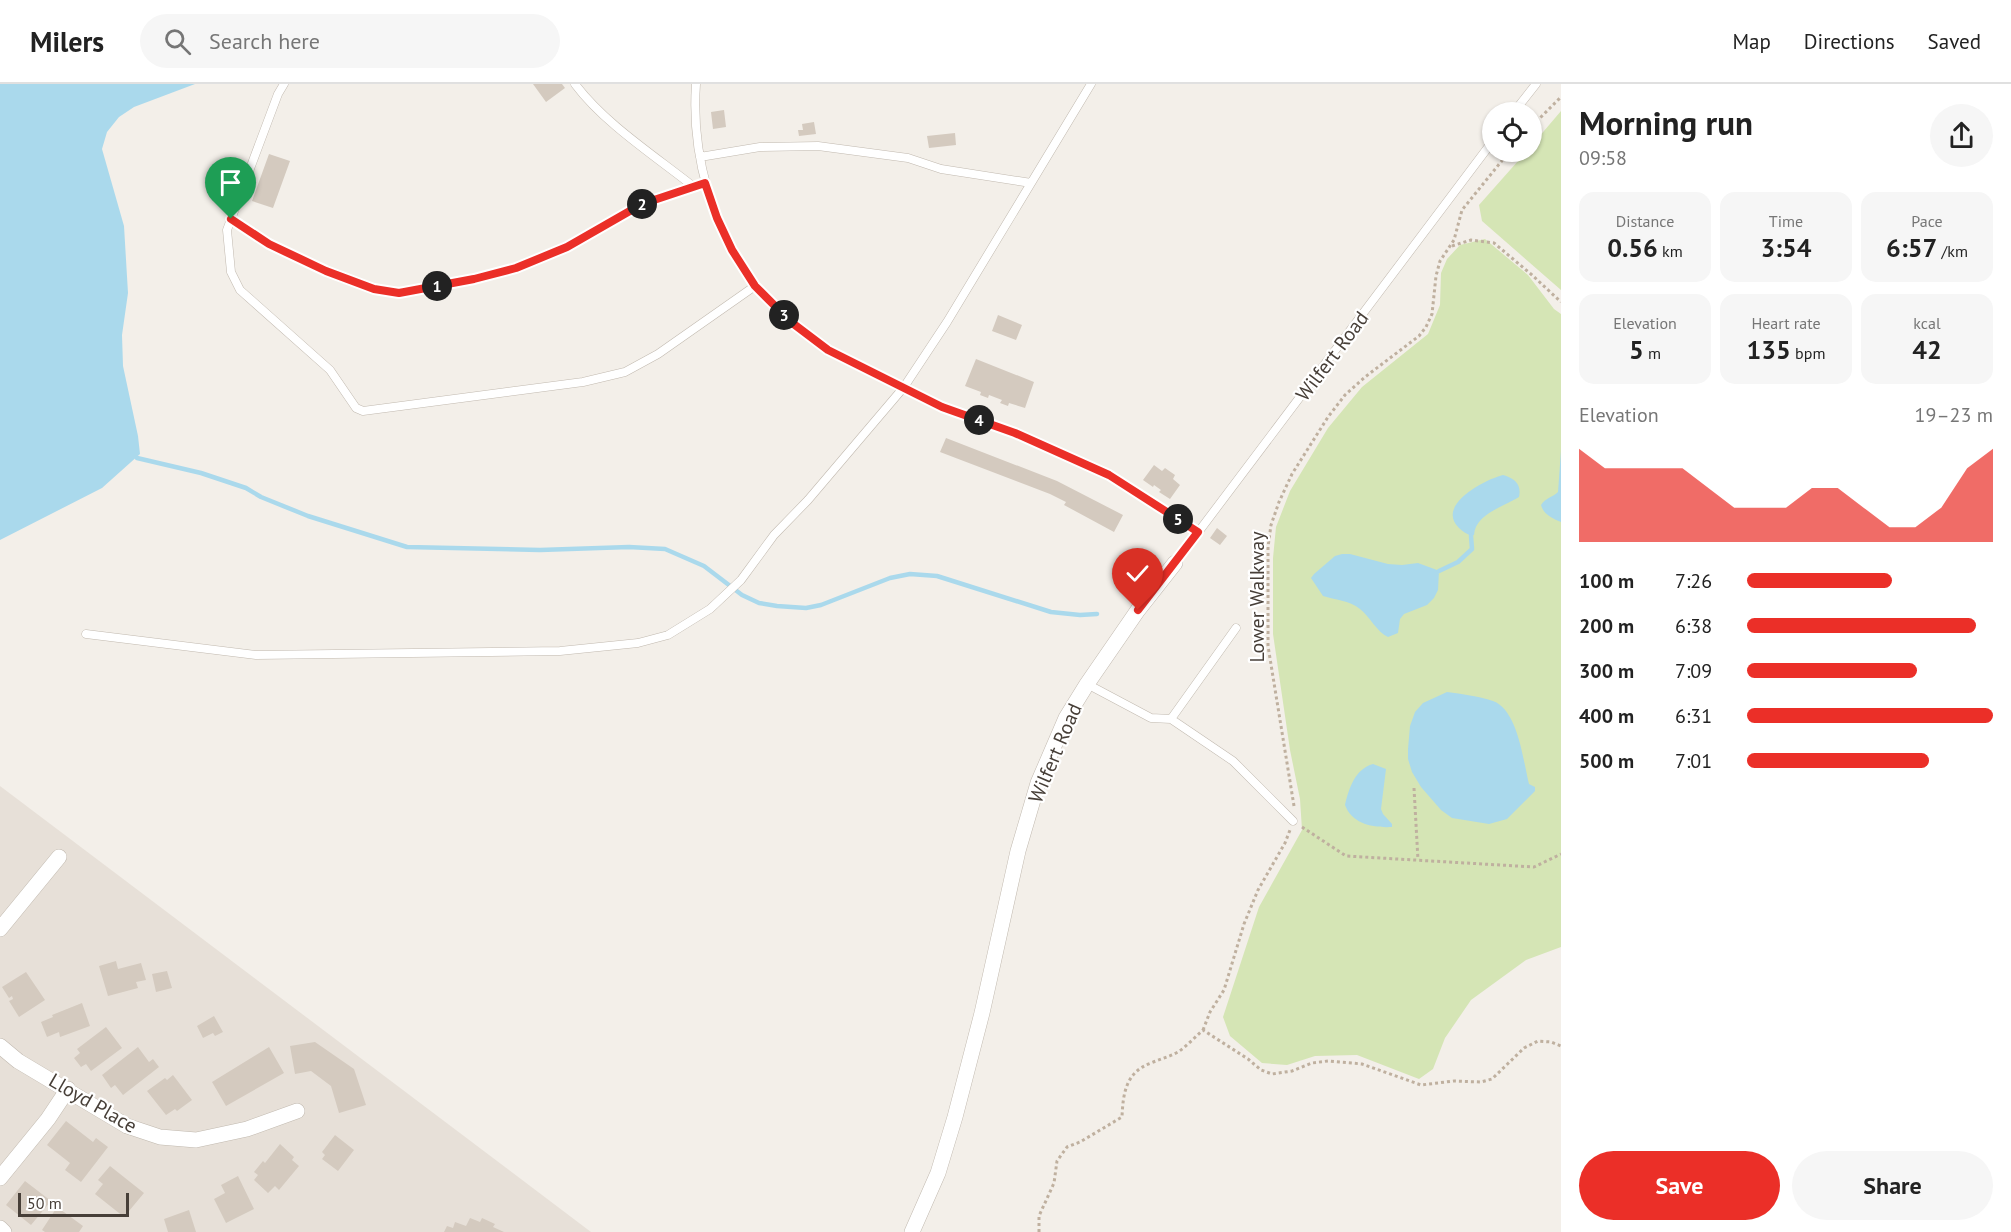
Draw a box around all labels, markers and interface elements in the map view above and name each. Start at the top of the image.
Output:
search box [140,14,560,68]
text: Milers [30,23,104,60]
icon: search [161,25,194,58]
text: Search here [209,27,320,55]
text: Map [1732,28,1771,55]
text: Directions [1804,28,1895,55]
text: Saved [1928,28,1981,55]
text: Morning run [1579,101,1753,144]
map controls [1482,102,1542,162]
button: locate [1482,102,1542,162]
button: share [1930,104,1993,167]
text: 09:58 [1579,145,1627,171]
pin [205,157,256,219]
icon: arrive [214,166,247,199]
pin: 2 [627,189,657,219]
text: 2 [637,194,647,214]
text: Distance [1616,211,1674,231]
text: Time [1769,211,1803,231]
text: Pace [1911,211,1943,231]
text: 0.56 [1607,231,1658,264]
text: 3:54 [1760,231,1812,264]
text: 6:57 [1886,231,1937,264]
text: km [1658,241,1683,261]
text: /km [1937,241,1968,261]
pin: 1 [422,271,452,301]
text: 1 [432,276,442,296]
pin: 3 [769,300,799,330]
text: 3 [779,305,789,325]
street label: Wilfert Road [1290,306,1374,406]
text: Elevation [1613,313,1677,333]
text: Heart rate [1751,313,1821,333]
text: kcal [1913,313,1941,333]
text: 5 [1629,333,1644,366]
text: 135 [1747,333,1791,366]
text: 42 [1912,333,1942,366]
text: m [1644,343,1661,363]
text: bpm [1791,343,1825,363]
text: Elevation [1579,402,1659,428]
text: 19–23 m [1915,402,1993,428]
pin: 4 [964,405,994,435]
text: 4 [974,410,984,430]
pin: 5 [1163,504,1193,534]
text: 5 [1173,509,1183,529]
street label: Lower Walkway [1244,531,1270,663]
pin [1112,548,1163,610]
icon: check [1121,557,1154,590]
text: 100 m [1579,568,1634,594]
text: 7:26 [1675,568,1712,594]
text: 200 m [1579,613,1634,639]
text: 6:38 [1675,613,1712,639]
text: 300 m [1579,658,1634,684]
text: 7:09 [1675,658,1712,684]
street label: Wilfert Road [1022,699,1088,807]
text: 400 m [1579,703,1634,729]
text: 6:31 [1675,703,1712,729]
text: 500 m [1579,748,1634,774]
text: 7:01 [1675,748,1712,774]
street label: Lloyd Place [44,1067,142,1139]
button: Save [1579,1151,1780,1220]
button: Share [1792,1151,1993,1220]
scale bar [18,1190,129,1218]
text: 50 m [27,1193,62,1213]

